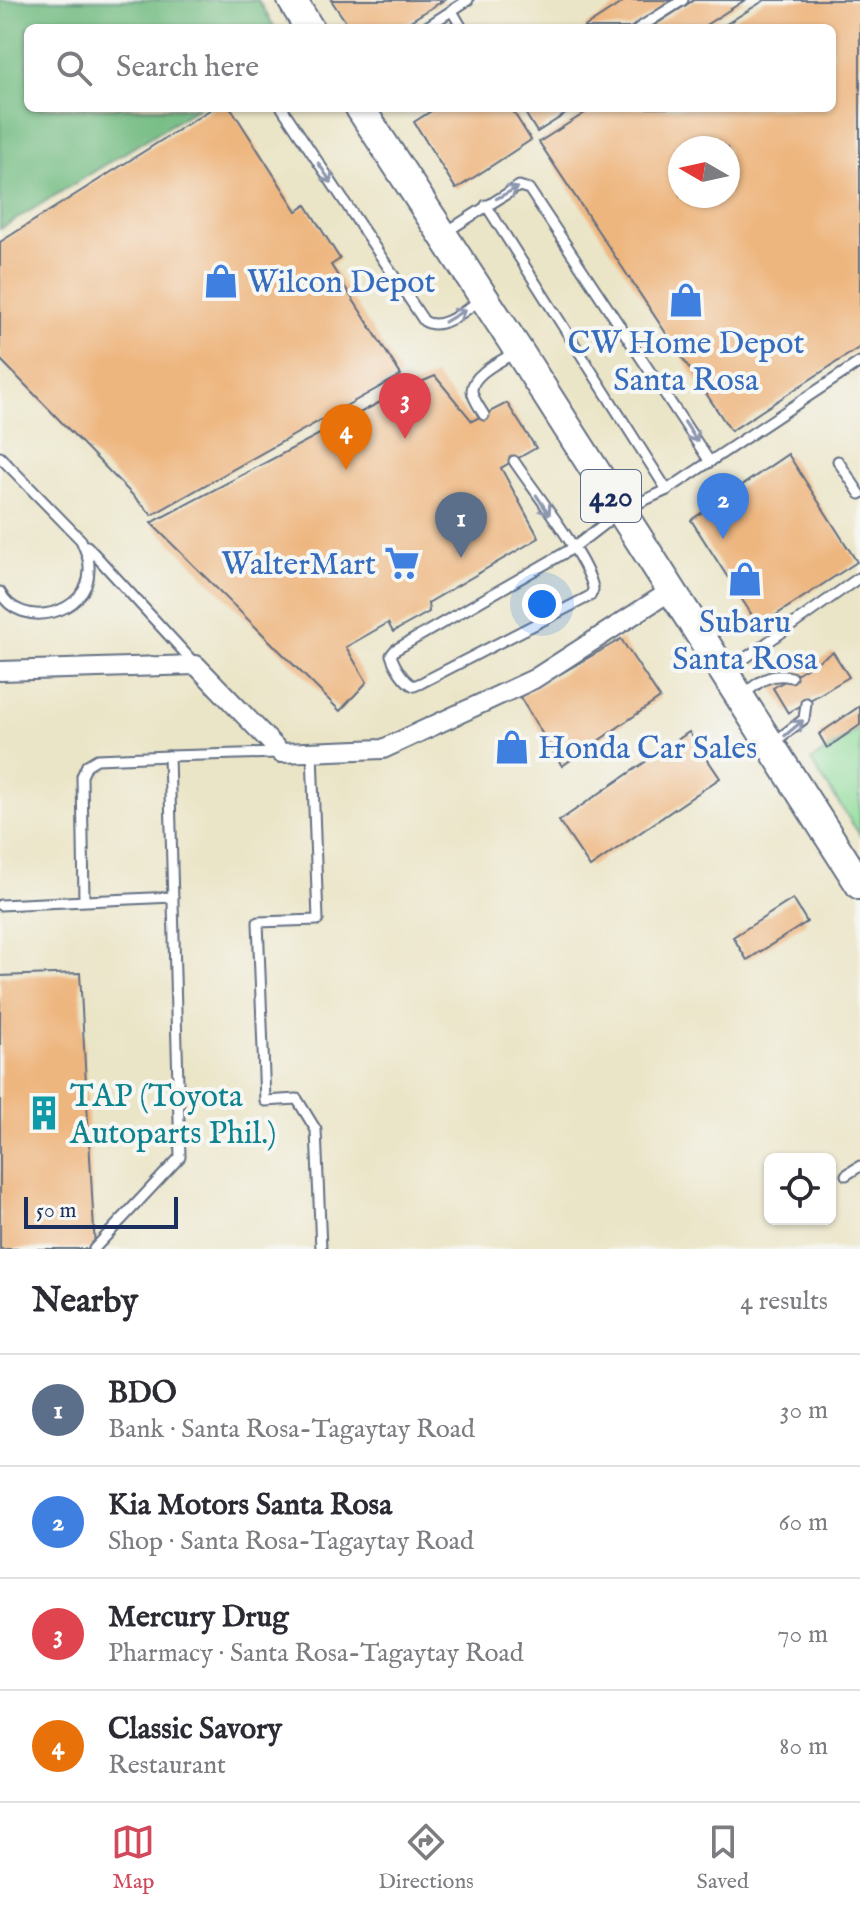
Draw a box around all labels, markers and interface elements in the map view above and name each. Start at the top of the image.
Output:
search box [24,24,836,112]
icon: search [52,46,96,90]
text: Search here [116,49,259,87]
north arrow [668,136,740,208]
one-way arrow [317,161,333,184]
one-way arrow [495,185,519,200]
shop icon: Wilcon Depot [202,262,240,300]
place label: Wilcon Depot [247,263,436,304]
shop icon: CW Home Depot Santa Rosa [667,281,705,319]
one-way arrow [443,308,466,324]
place label: CW Home Depot Santa Rosa [568,324,804,402]
pin: 3 [379,373,431,439]
pin: 4 [320,404,372,470]
one-way arrow [683,420,699,443]
road number: 420 [581,470,641,522]
pin: 2 [697,473,749,539]
pin: 1 [435,492,487,558]
one-way arrow [536,493,552,516]
supermarket icon: WalterMart [383,544,421,582]
place label: WalterMart [221,545,376,586]
shop icon: Subaru Santa Rosa [726,560,764,598]
your location [522,584,562,624]
place label: Subaru Santa Rosa [672,603,818,681]
one-way arrow [783,719,803,737]
shop icon: Honda Car Sales [493,728,531,766]
place label: Honda Car Sales [538,729,757,770]
place label: TAP (Toyota Autoparts Phil.) [69,1077,276,1155]
building icon: TAP (Toyota Autoparts Phil.) [25,1094,63,1132]
map controls [764,1153,836,1225]
button: locate [764,1153,836,1225]
scale bar [24,1193,178,1229]
text: 50 m [36,1197,77,1225]
text: Nearby [32,1280,138,1323]
text: 4 results [740,1285,828,1318]
text: BDO [108,1375,177,1413]
text: 1 [53,1394,63,1427]
text: 30 m [780,1394,828,1427]
text: Bank · Santa Rosa-Tagaytay Road [108,1413,475,1446]
text: Kia Motors Santa Rosa [108,1487,392,1525]
text: 2 [52,1506,64,1539]
text: 60 m [779,1506,828,1539]
text: Shop · Santa Rosa-Tagaytay Road [108,1525,474,1558]
text: Mercury Drug [108,1599,288,1637]
text: 3 [53,1618,63,1651]
text: 70 m [777,1618,828,1651]
text: Pharmacy · Santa Rosa-Tagaytay Road [108,1637,524,1670]
text: Classic Savory [108,1711,282,1749]
text: 4 [52,1730,64,1763]
text: 80 m [779,1730,828,1763]
text: Restaurant [108,1749,226,1782]
tab: Map [111,1820,155,1896]
tab: Directions [378,1820,474,1896]
tab: Saved [697,1820,749,1896]

